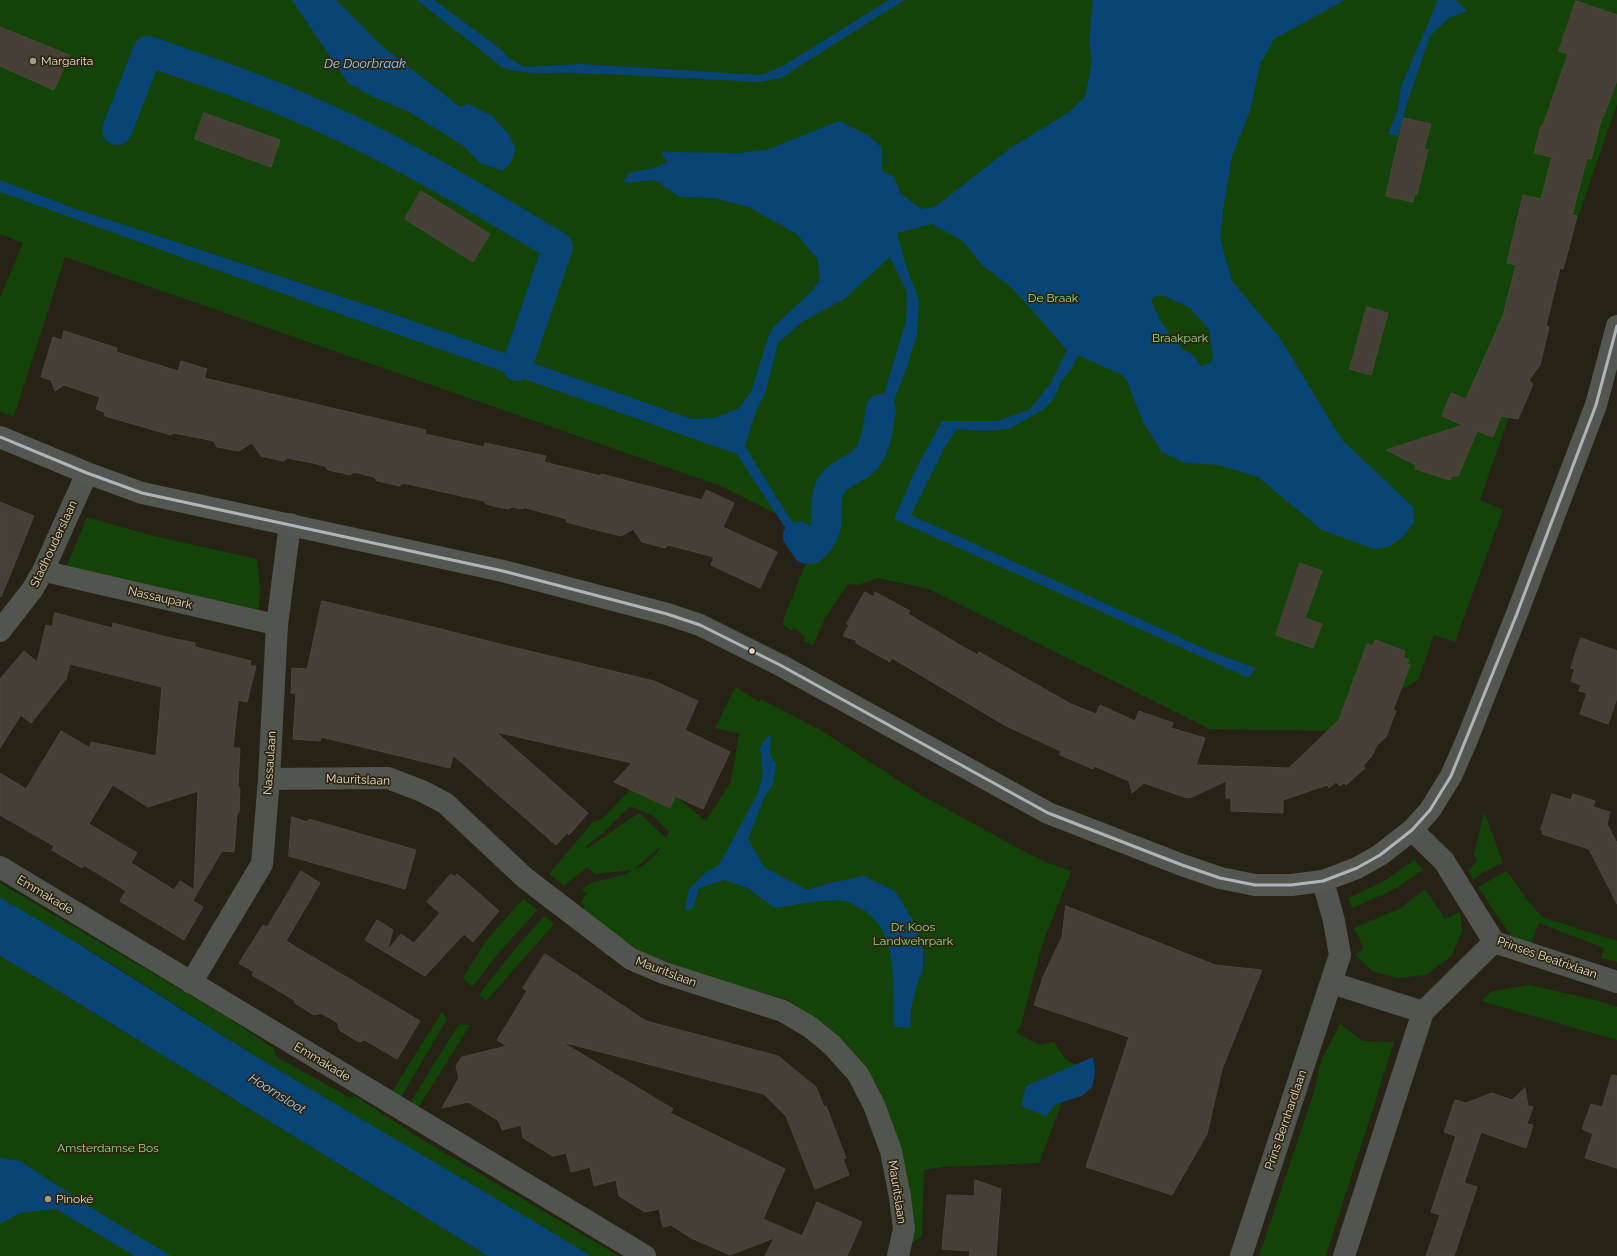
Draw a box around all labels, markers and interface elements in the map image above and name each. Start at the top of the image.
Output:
place label: Margarita [41,54,93,68]
marker: Margarita [28,56,38,66]
water label: De Doorbraak [324,56,406,72]
park label: De Braak [1028,291,1078,305]
park label: Braakpark [1152,331,1208,345]
street label: Stadhouderslaan [28,498,80,590]
street label: Nassaupark [126,584,194,612]
unlabelled marker [747,646,757,656]
street label: Nassaulaan [261,730,279,796]
street label: Mauritslaan [326,772,390,788]
street label: Emmakade [14,873,76,917]
park label: Dr. Koos Landwehrpark [873,920,953,948]
street label: Prinses Beatrixlaan [1495,934,1599,982]
street label: Mauritslaan [633,954,699,990]
street label: Emmakade [291,1040,353,1084]
street label: Prins Bernhardlaan [1262,1068,1310,1172]
water label: Hoornsloot [246,1070,308,1118]
park label: Amsterdamse Bos [57,1141,159,1155]
street label: Mauritslaan [885,1159,909,1225]
place label: Pinoké [56,1192,93,1206]
marker: Pinoké [43,1194,53,1204]

